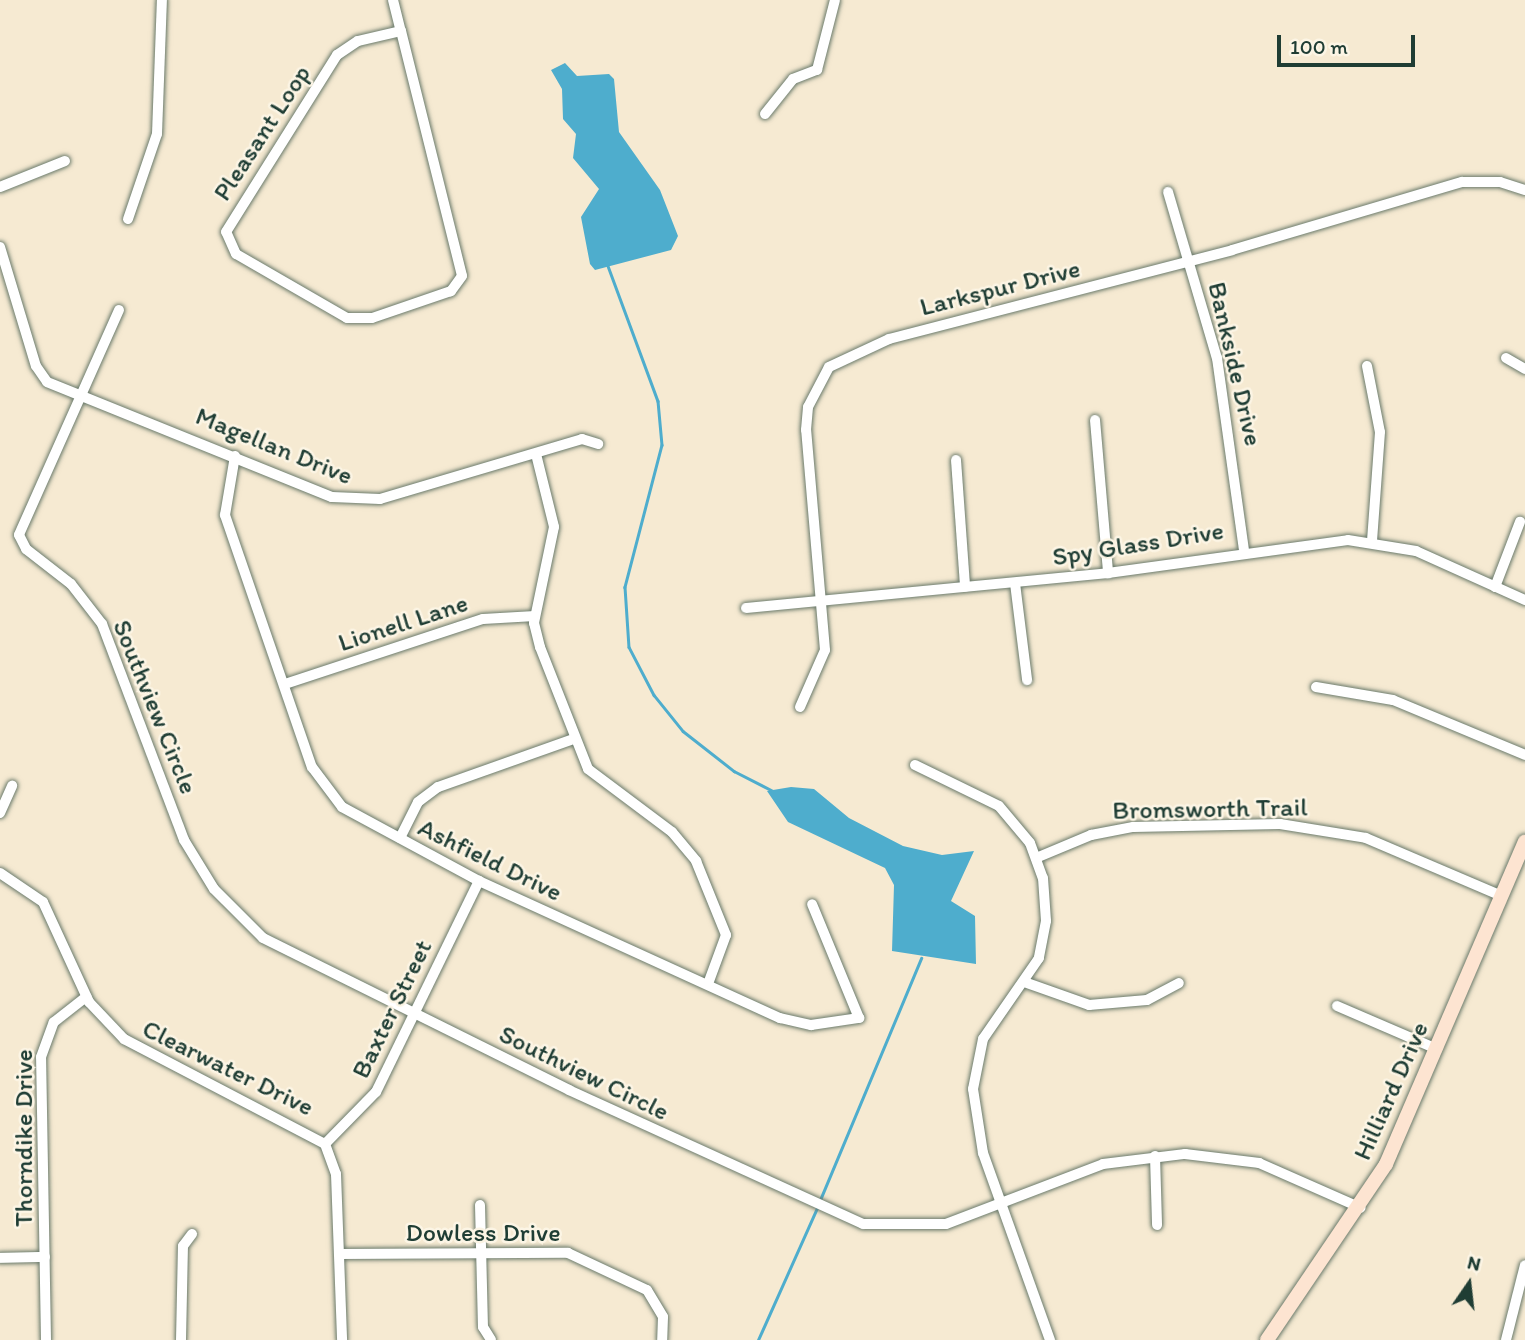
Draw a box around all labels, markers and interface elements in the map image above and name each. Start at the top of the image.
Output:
scale bar [1280,21,1418,65]
text: 100 m [1290,34,1348,59]
street label: Pleasant Loop [206,59,318,207]
street label: Larkspur Drive [917,253,1083,323]
street label: Bankside Drive [1201,279,1269,449]
street label: Magellan Drive [191,400,357,492]
street label: Spy Glass Drive [1050,515,1226,573]
street label: Lionell Lane [334,587,472,659]
street label: Southview Circle [106,615,204,799]
street label: Bromsworth Trail [1113,792,1307,826]
street label: Ashfield Drive [413,812,567,908]
street label: Baxter Street [345,935,439,1083]
street label: Clearwater Drive [137,1013,319,1123]
street label: Hilliard Drive [1347,1017,1435,1165]
street label: Southview Circle [494,1018,674,1128]
street label: Thorndike Drive [8,1049,40,1227]
street label: Dowless Drive [405,1217,561,1249]
north arrow [1434,1249,1504,1319]
text: N [1465,1250,1483,1276]

